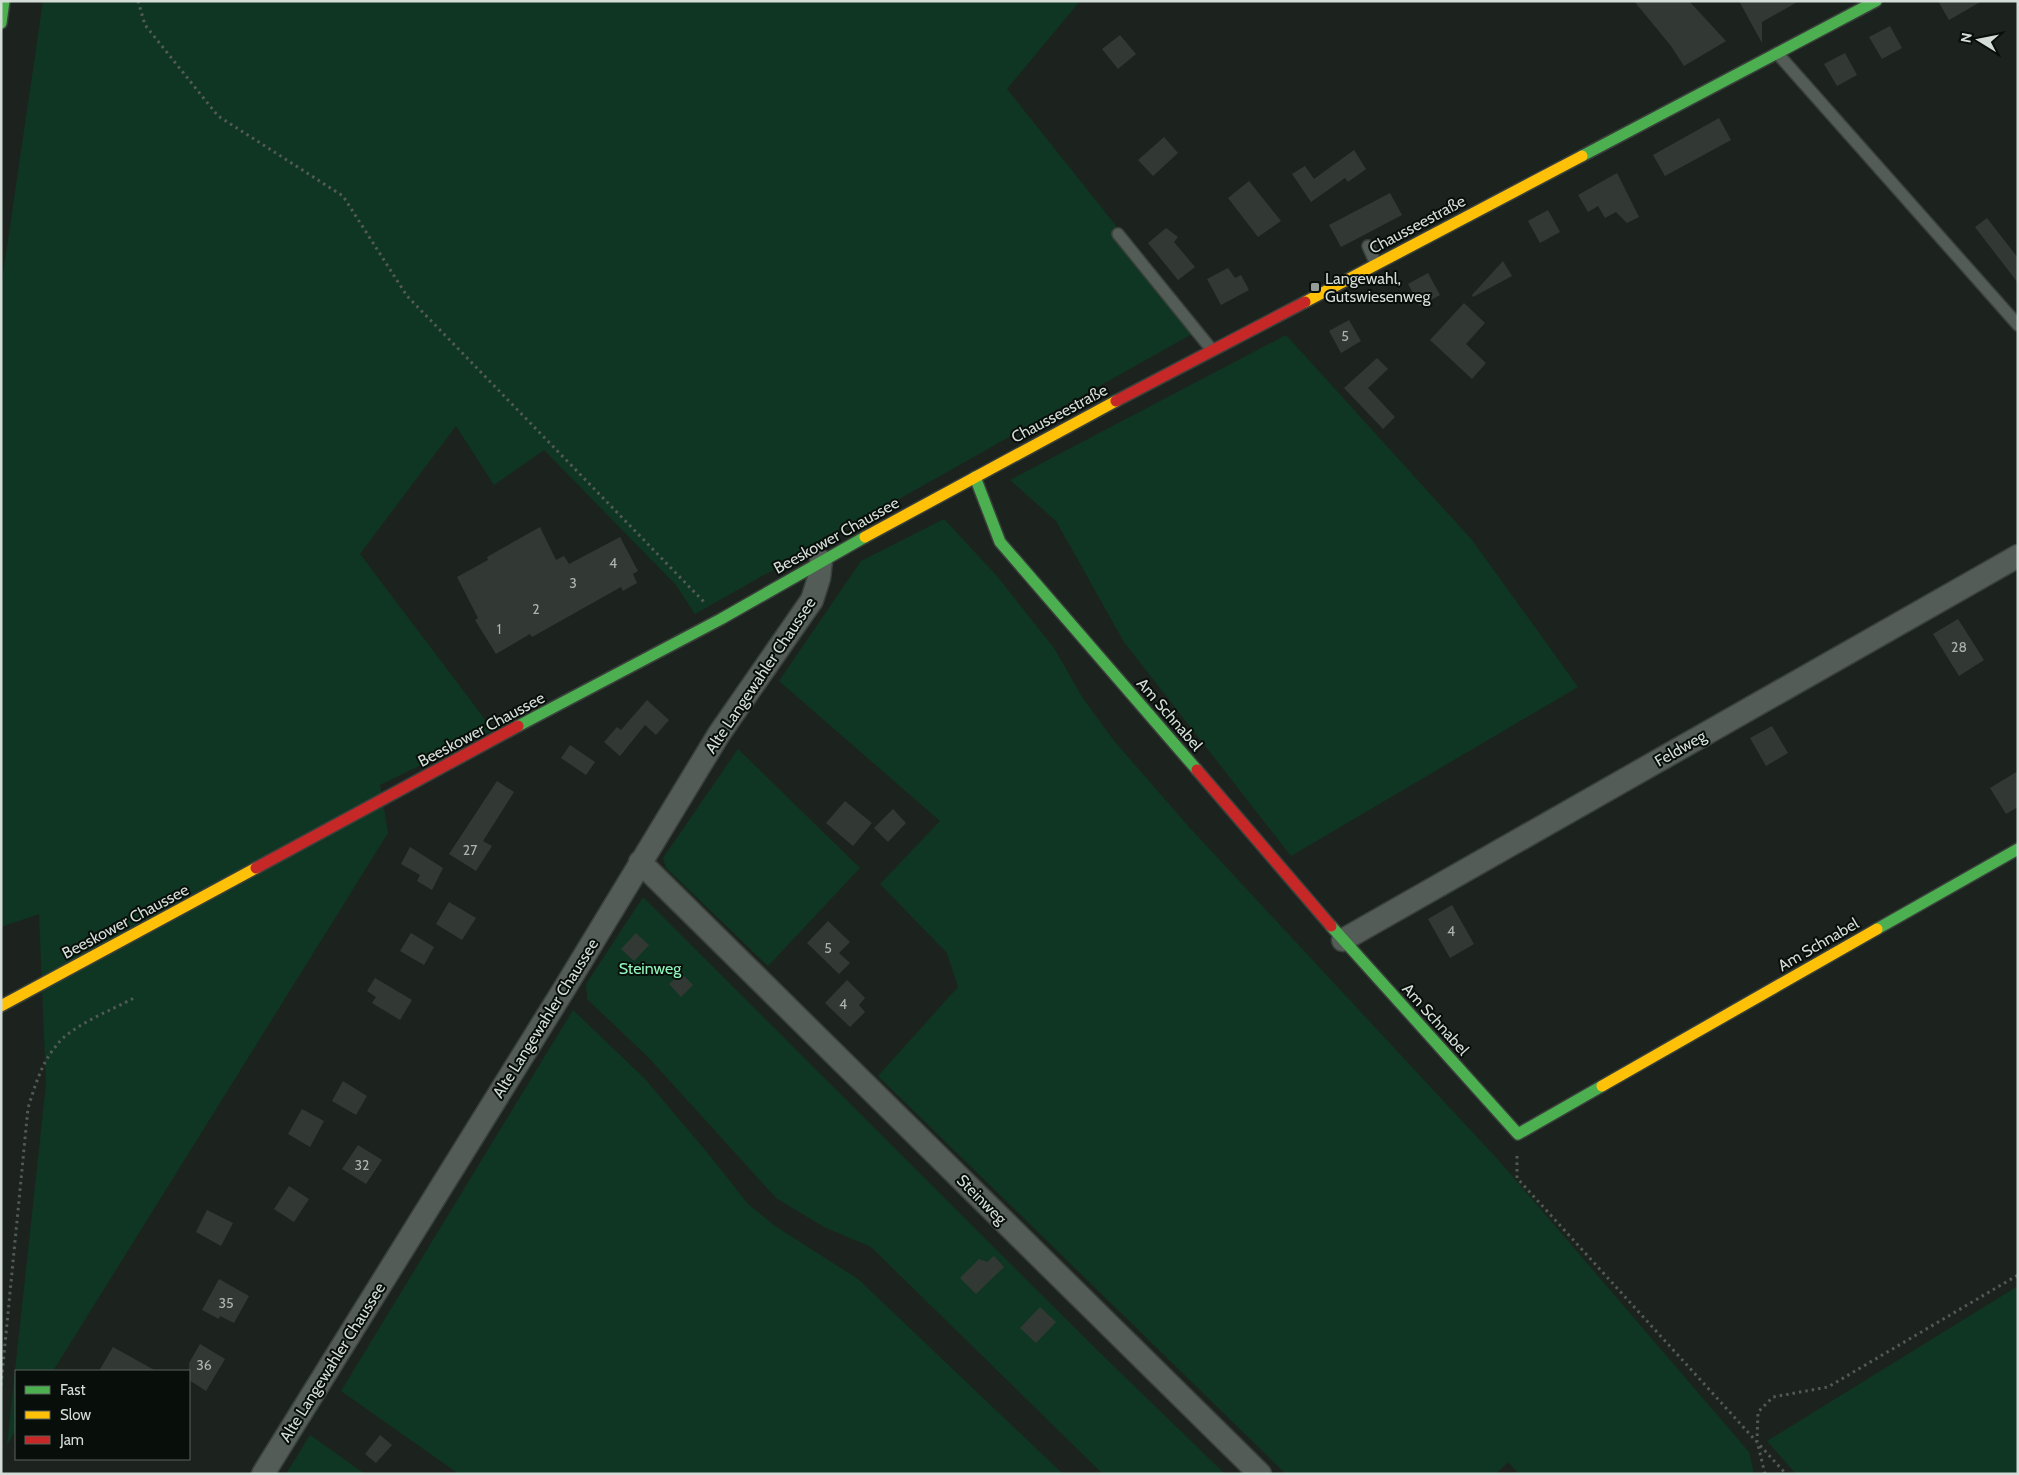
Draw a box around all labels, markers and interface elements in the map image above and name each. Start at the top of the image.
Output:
north arrow [1954,15,2004,65]
text: N [1956,31,1976,44]
street label: Chausseestraße [1366,191,1469,258]
place label: Langewahl, Gutswiesenweg [1325,269,1432,306]
marker: Langewahl, Gutswiesenweg [1309,281,1321,293]
house number: 5 [1341,327,1349,345]
street label: Chausseestraße [1008,380,1111,447]
street label: Beeskower Chaussee [770,493,902,578]
house number: 4 [609,554,617,572]
house number: 3 [569,574,577,592]
street label: Alte Langewahler Chaussee [701,594,820,757]
house number: 2 [532,600,540,618]
house number: 1 [497,620,501,638]
house number: 28 [1951,638,1967,656]
street label: Am Schnabel [1133,674,1207,755]
street label: Beeskower Chaussee [415,688,548,771]
street label: Feldweg [1651,726,1710,771]
house number: 27 [463,841,477,859]
street label: Beeskower Chaussee [59,880,192,963]
street label: Am Schnabel [1774,914,1862,975]
house number: 4 [1447,922,1455,940]
street label: Alte Langewahler Chaussee [489,935,602,1101]
house number: 5 [824,939,832,957]
park label: Steinweg [619,959,682,978]
street label: Am Schnabel [1398,979,1473,1059]
house number: 4 [839,995,847,1013]
house number: 32 [355,1156,369,1174]
street label: Steinweg [953,1171,1011,1229]
street label: Alte Langewahler Chaussee [276,1279,389,1445]
house number: 35 [218,1294,234,1312]
house number: 36 [196,1356,212,1374]
legend [15,1370,190,1460]
text: Fast [60,1381,85,1399]
text: Slow [60,1406,91,1424]
text: Jam [59,1431,84,1449]

